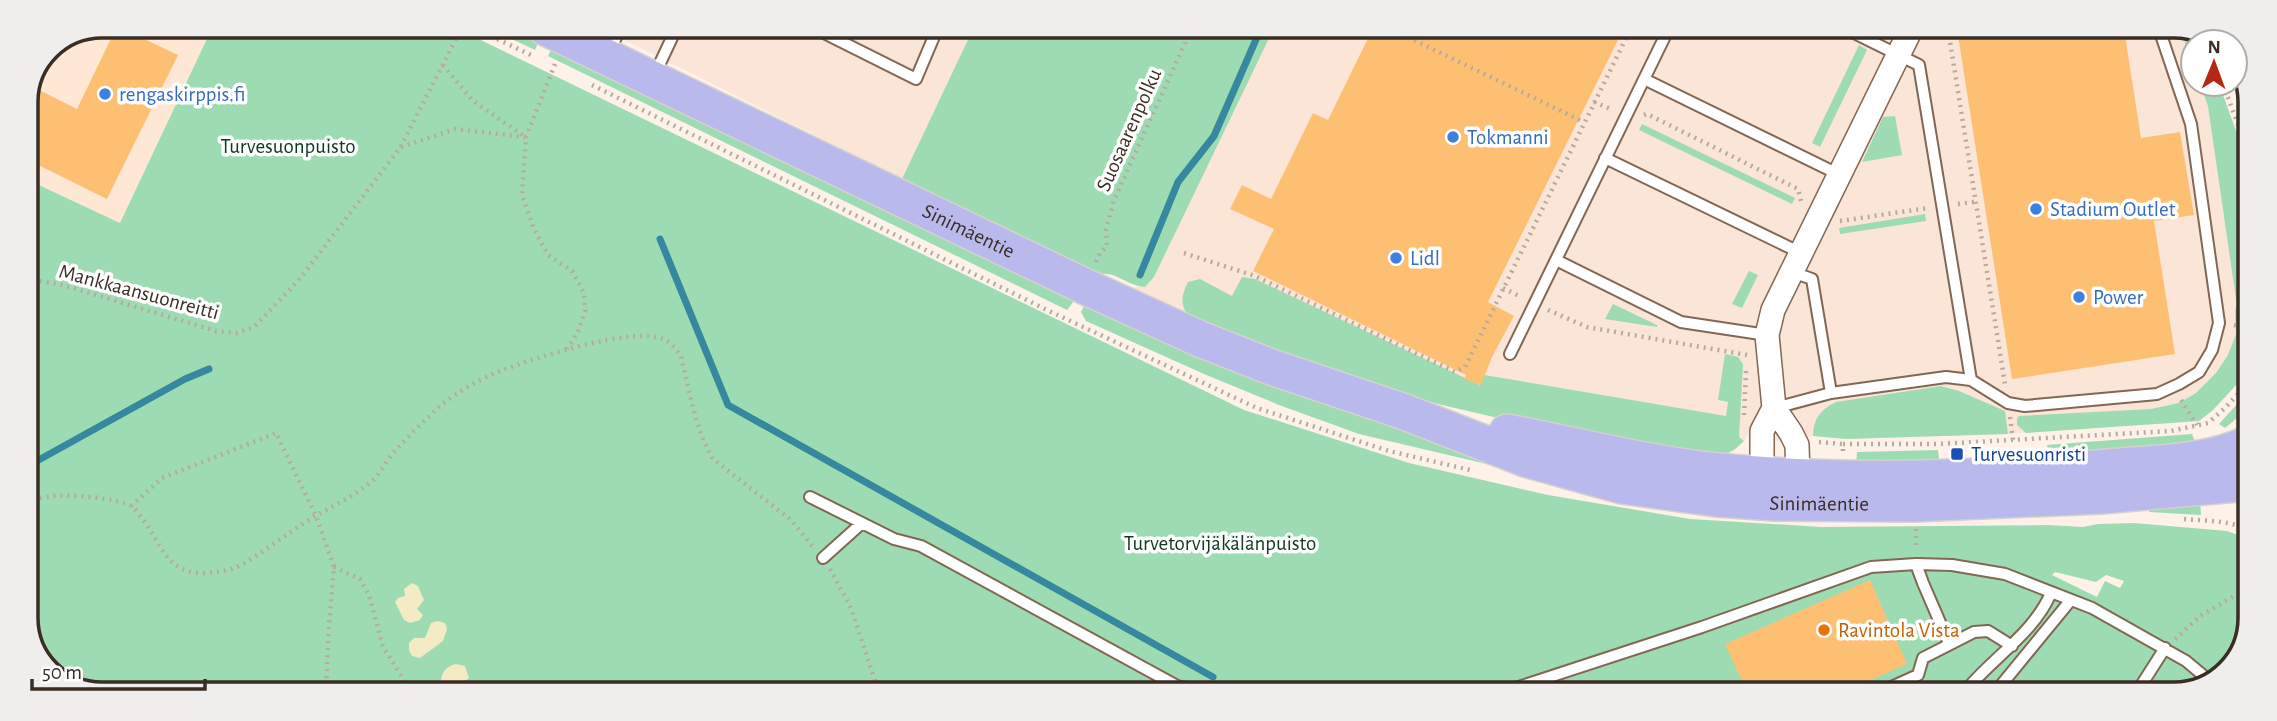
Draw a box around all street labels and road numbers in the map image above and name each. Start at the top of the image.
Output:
street label: Suosaarenpolku [1093,65,1165,194]
street label: Sinimäentie [919,200,1018,262]
street label: Mankkaansuonreitti [57,261,221,323]
street label: Sinimäentie [1769,492,1869,514]

